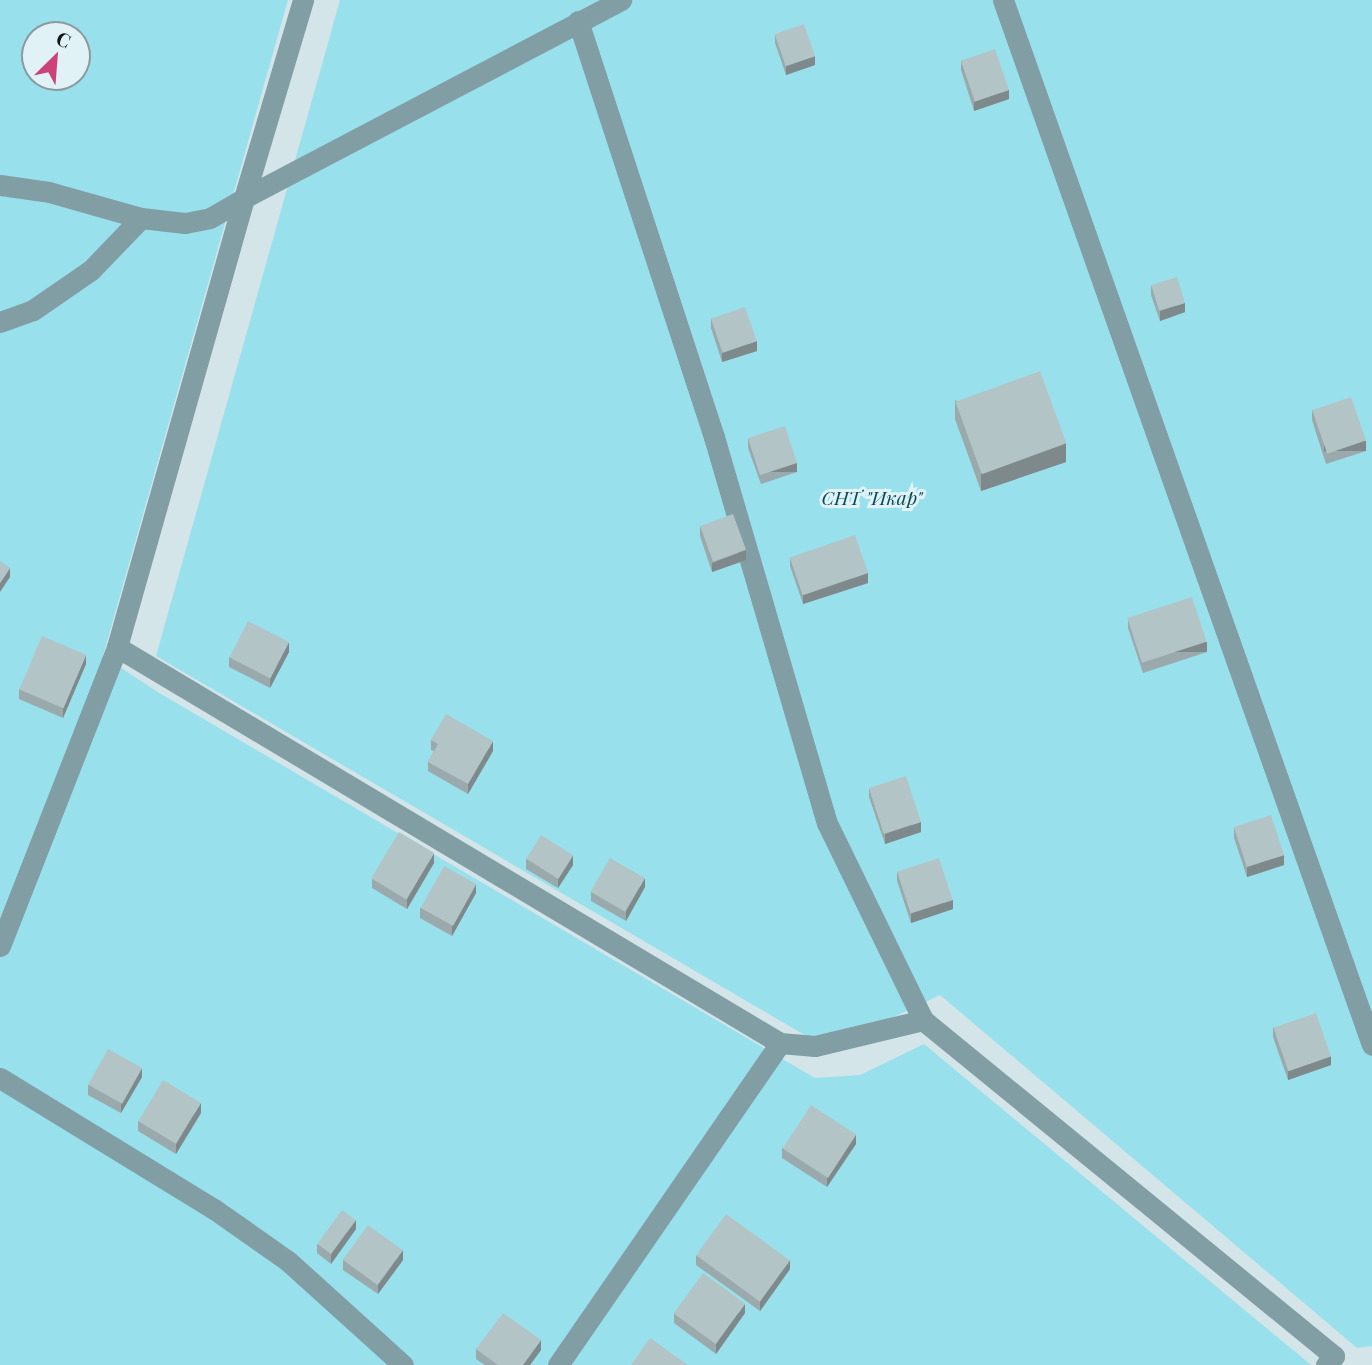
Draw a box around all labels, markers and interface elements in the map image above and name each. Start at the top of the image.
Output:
north arrow [21,21,91,91]
text: С [52,24,76,53]
park label: СНТ "Икар" [822,487,922,509]

